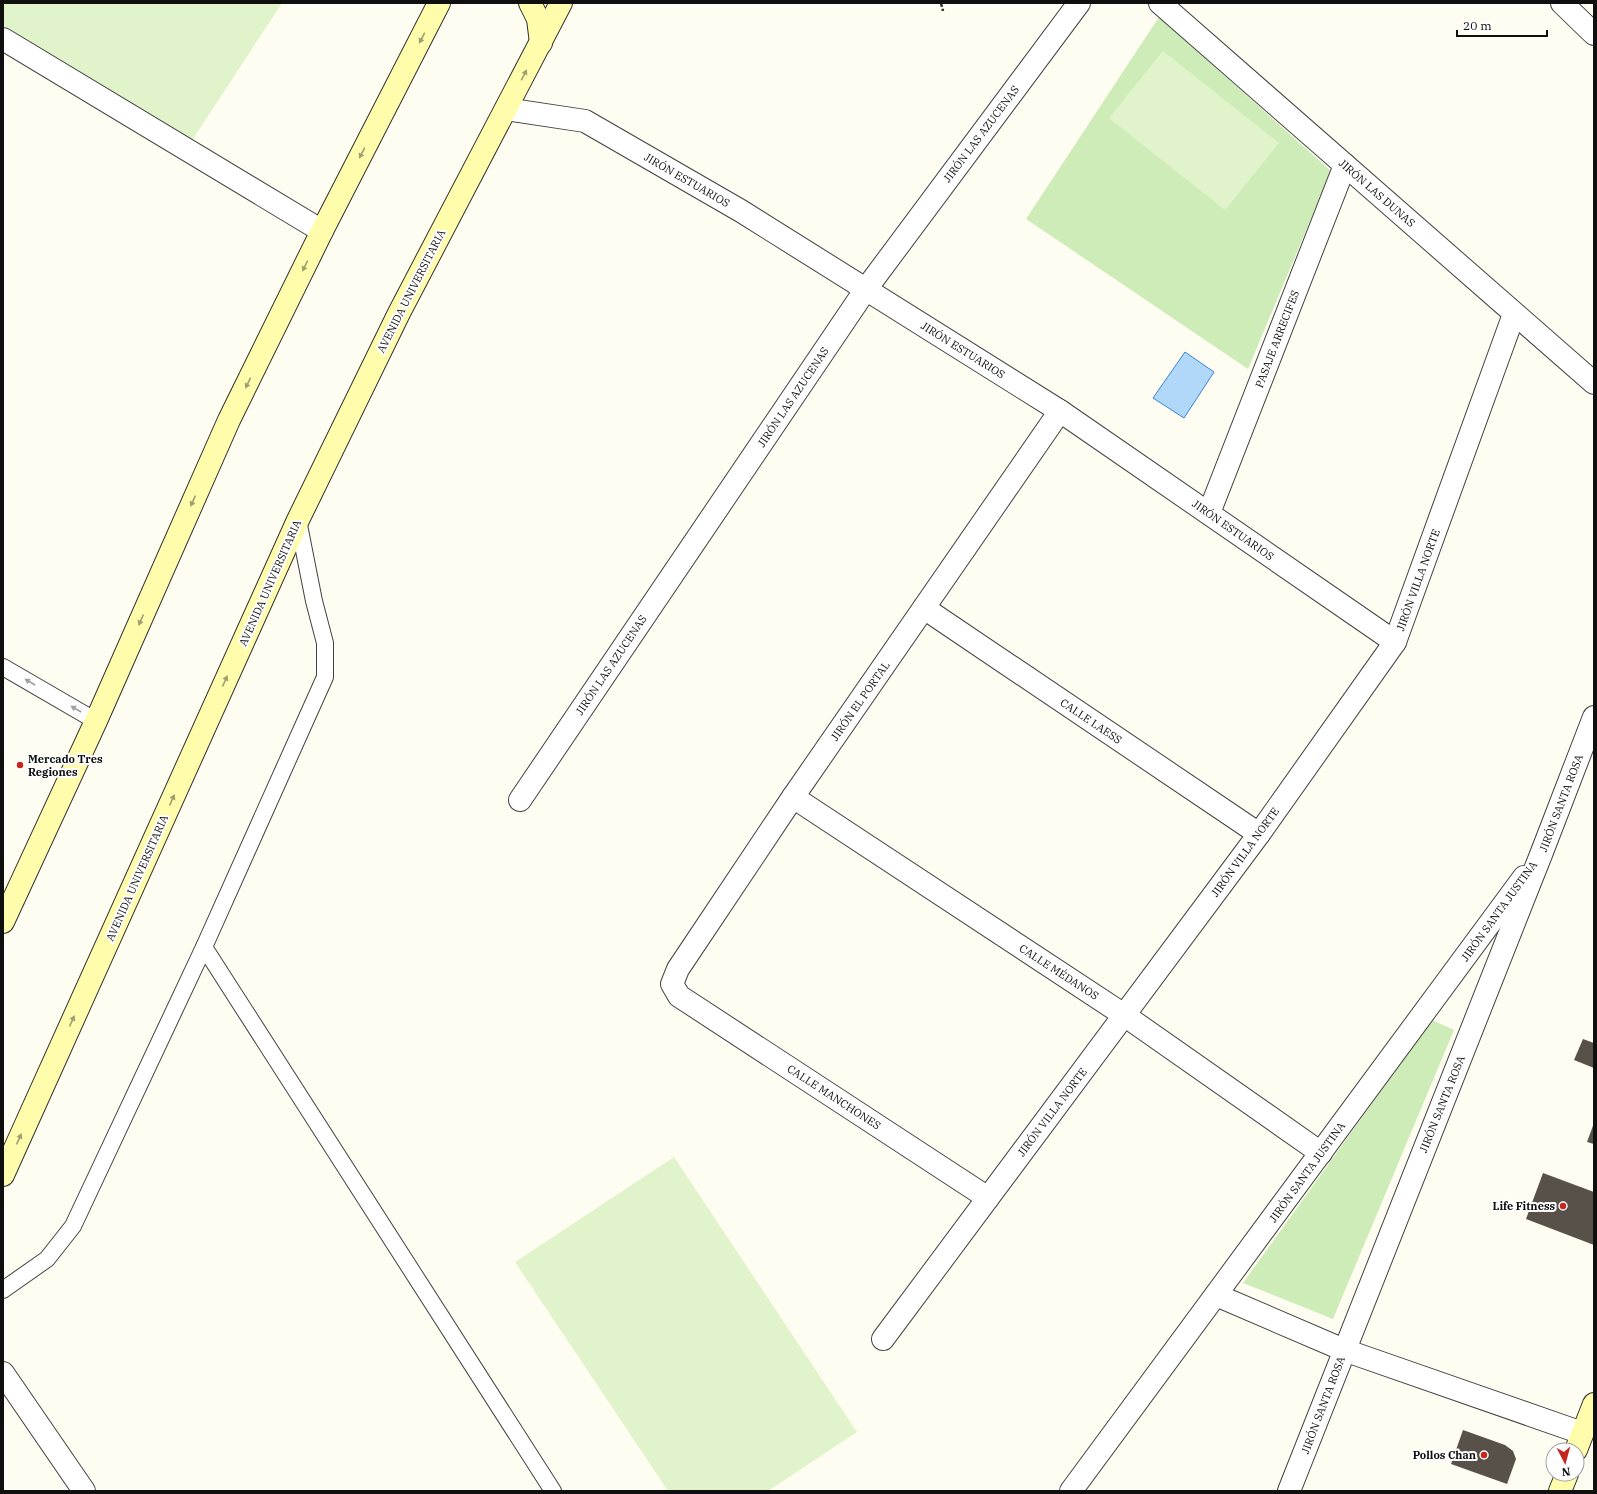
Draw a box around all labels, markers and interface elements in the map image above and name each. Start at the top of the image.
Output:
scale bar [1457,12,1547,38]
text: 20 m [1463,18,1492,33]
one-way arrow [418,32,425,43]
one-way arrow [521,69,528,81]
street label: JIRÓN LAS AZUCENAS [940,83,1022,185]
one-way arrow [359,148,365,159]
street label: JIRÓN ESTUARIOS [642,150,732,210]
street label: JIRÓN LAS DUNAS [1336,156,1418,230]
street label: AVENIDA UNIVERSITARIA [374,227,448,355]
one-way arrow [302,260,308,272]
street label: PASAJE ARRECIFES [1252,288,1302,390]
street label: JIRÓN ESTUARIOS [918,318,1008,382]
street label: JIRÓN LAS AZUCENAS [754,344,832,450]
one-way arrow [244,377,251,389]
one-way arrow [190,495,197,507]
street label: JIRÓN ESTUARIOS [1189,497,1277,563]
street label: AVENIDA UNIVERSITARIA [236,517,304,648]
street label: JIRÓN VILLA NORTE [1393,527,1443,633]
street label: JIRÓN LAS AZUCENAS [572,612,650,718]
one-way arrow [138,614,144,626]
street label: JIRÓN EL PORTAL [827,659,893,743]
one-way arrow [223,675,229,687]
one-way arrow [24,679,36,686]
street label: CALLE LAESS [1058,695,1124,747]
one-way arrow [70,706,82,713]
place label: Mercado Tres Regiones [28,752,103,779]
street label: JIRÓN SANTA ROSA [1536,752,1586,854]
marker: Mercado Tres Regiones [15,760,25,770]
one-way arrow [169,794,175,806]
street label: JIRÓN VILLA NORTE [1208,804,1282,900]
street label: AVENIDA UNIVERSITARIA [103,812,171,943]
street label: JIRÓN SANTA JUSTINA [1458,858,1540,964]
street label: CALLE MÉDANOS [1017,941,1101,1003]
one-way arrow [70,1014,76,1026]
street label: JIRÓN SANTA ROSA [1416,1053,1468,1155]
street label: CALLE MANCHONES [785,1062,883,1132]
street label: JIRÓN VILLA NORTE [1014,1065,1090,1159]
street label: JIRÓN SANTA JUSTINA [1266,1119,1348,1225]
one-way arrow [16,1133,22,1145]
place label: Life Fitness [1493,1199,1555,1213]
marker: Life Fitness [1558,1201,1568,1211]
street label: JIRÓN SANTA ROSA [1298,1354,1348,1456]
north arrow [1545,1442,1585,1482]
place label: Pollos Chan [1413,1448,1476,1462]
marker: Pollos Chan [1479,1450,1489,1460]
text: N [1561,1465,1571,1479]

